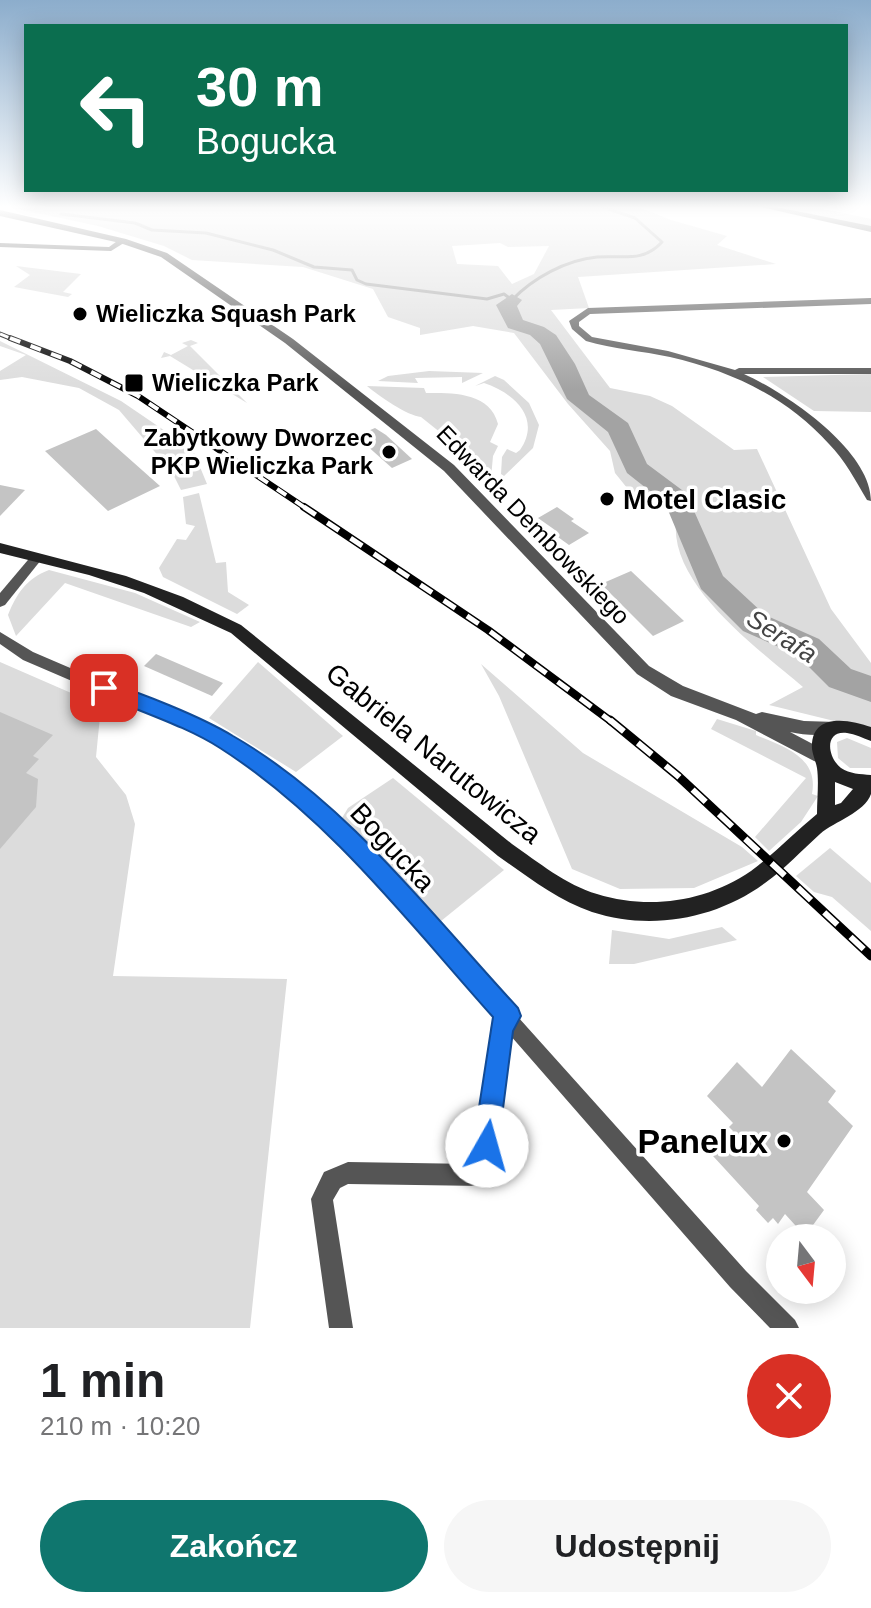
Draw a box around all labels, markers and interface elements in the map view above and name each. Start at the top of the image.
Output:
text: 30 m [196,55,324,118]
icon: left [64,56,168,160]
text: Bogucka [196,121,336,162]
place label: Wieliczka Squash Park [96,300,357,327]
marker: Wieliczka Squash Park [71,305,89,323]
place label: Wieliczka Park [152,369,319,396]
marker: Wieliczka Park [123,372,145,394]
street label: Edwarda Dembowskiego [431,420,635,630]
place label: Zabytkowy Dworzec PKP Wieliczka Park [144,424,374,479]
marker: Zabytkowy Dworzec PKP Wieliczka Park [380,443,398,461]
place label: Motel Clasic [623,484,786,515]
marker: Motel Clasic [598,490,616,508]
water label: Serafa [742,603,822,669]
pin [70,654,138,722]
street label: Gabriela Narutowicza [320,657,548,850]
icon: arrive [82,666,126,710]
street label: Bogucka [344,797,441,898]
position arrow [445,1104,529,1188]
place label: Panelux [638,1122,768,1160]
marker: Panelux [775,1132,793,1150]
north arrow [766,1224,846,1304]
map controls [766,1224,846,1304]
text: 1 min [40,1354,165,1407]
button: close [747,1354,831,1438]
text: 210 m · 10:20 [40,1411,200,1441]
button: Zakończ [40,1500,428,1592]
button: Udostępnij [444,1500,831,1592]

